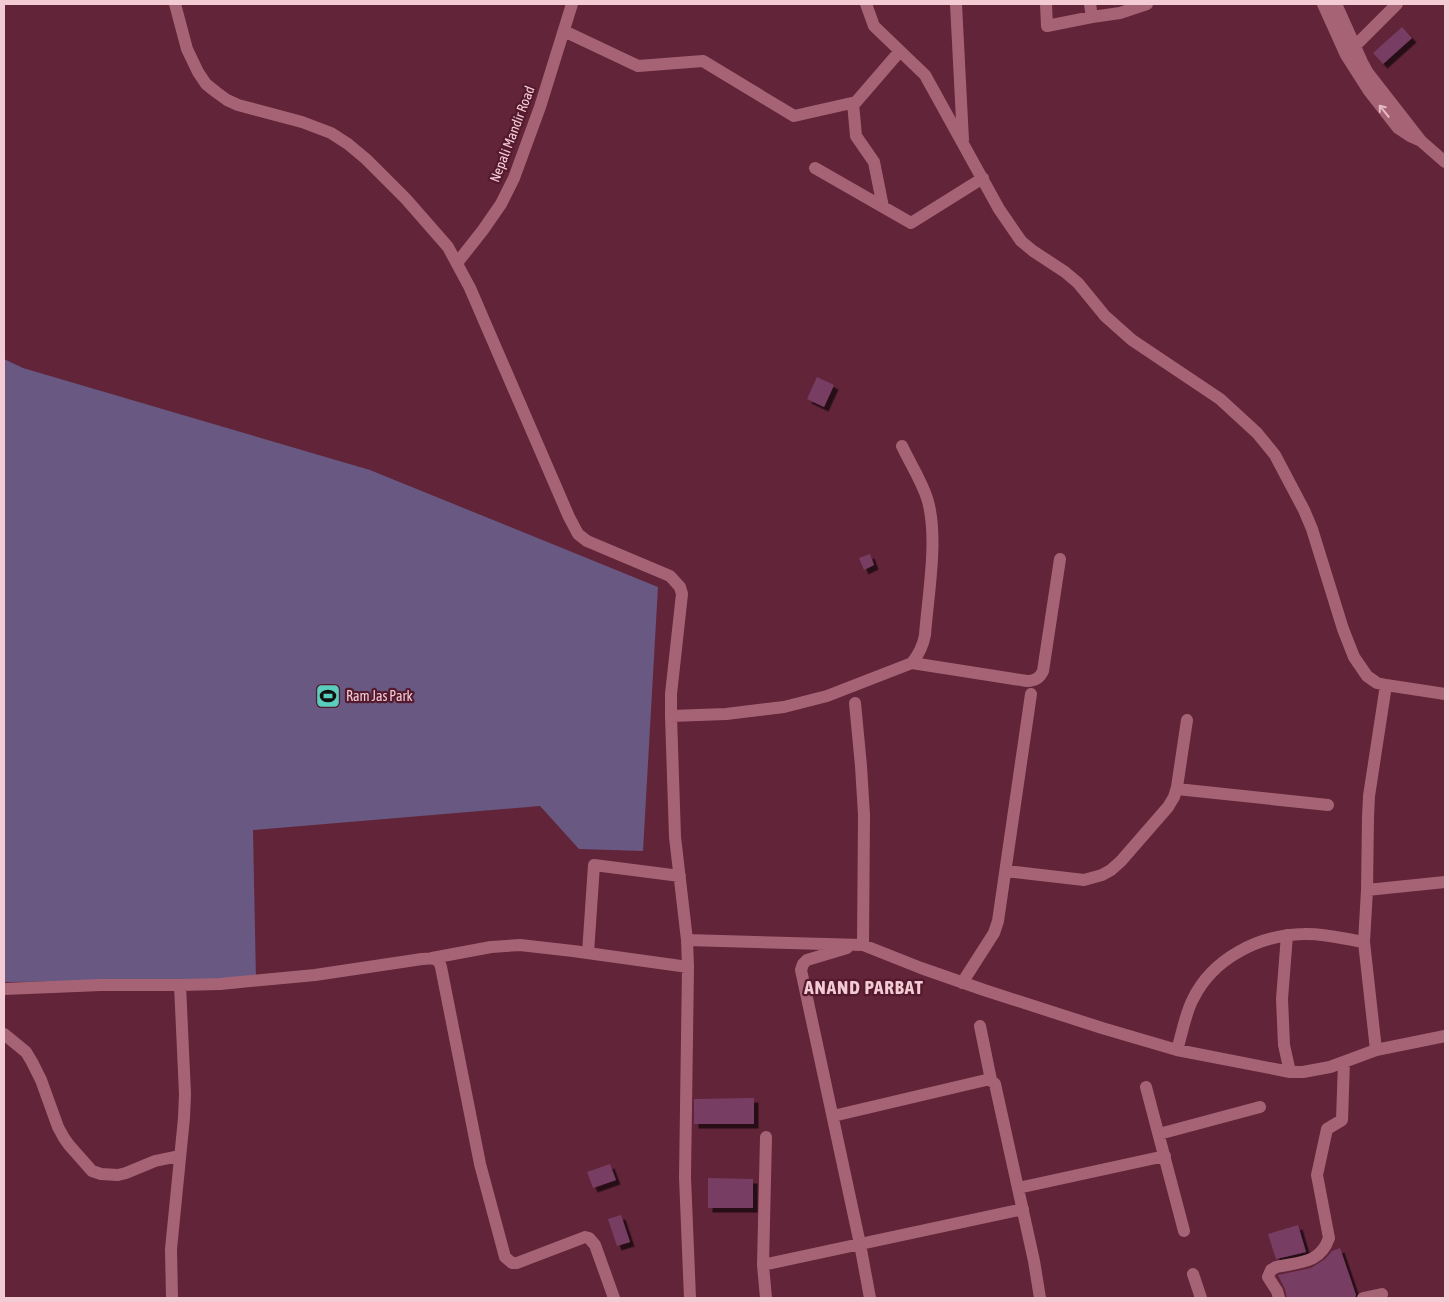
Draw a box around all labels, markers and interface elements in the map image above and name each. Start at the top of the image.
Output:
street label: Nepali Mandir Road [486,84,538,184]
one-way arrow [1379,104,1389,118]
sports icon: Ram Jas Park [315,683,341,709]
place label: Ram Jas Park [346,688,413,704]
district label: ANAND PARBAT [803,976,924,998]

